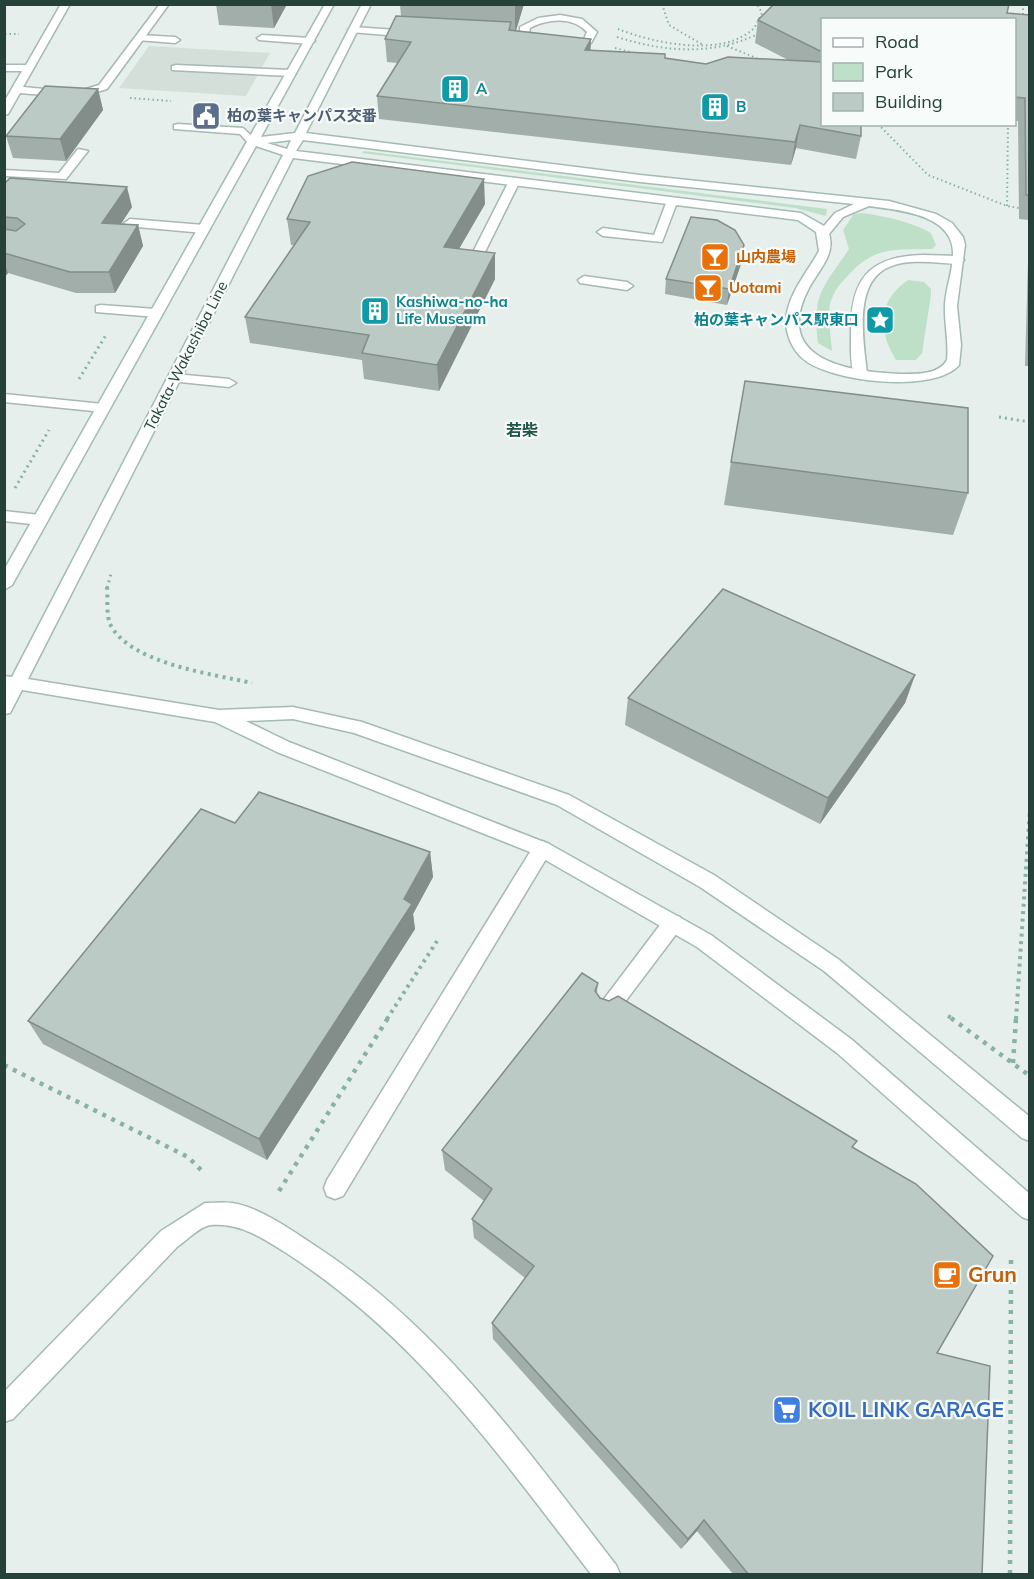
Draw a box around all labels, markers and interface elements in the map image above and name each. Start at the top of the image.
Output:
legend [821,18,1016,126]
text: Road [875,30,919,53]
text: Park [875,60,914,83]
building icon: A [439,73,471,105]
place label: A [476,79,488,98]
text: Building [875,90,943,113]
building icon: B [699,91,731,123]
place label: B [736,97,746,116]
public building icon: 柏の葉キャンパス交番 [190,100,222,132]
place label: 柏の葉キャンパス交番 [227,106,377,125]
bar icon: 山内農場 [699,241,731,273]
place label: 山内農場 [736,247,796,266]
bar icon: Uotami [692,272,724,304]
street label: Takata-Wakashiba Line [140,278,232,434]
place label: Uotami [729,278,781,297]
place label: Kashiwa-no-ha Life Museum [396,292,508,328]
building icon: Kashiwa-no-ha Life Museum [359,295,391,327]
place icon: 柏の葉キャンパス駅東口 [864,304,896,336]
place label: 柏の葉キャンパス駅東口 [694,310,859,329]
district label: 若柴 [506,420,538,440]
cafe icon: Grun [931,1259,963,1291]
place label: Grun [968,1261,1017,1287]
supermarket icon: KOIL LINK GARAGE [771,1394,803,1426]
place label: KOIL LINK GARAGE [808,1396,1004,1422]

